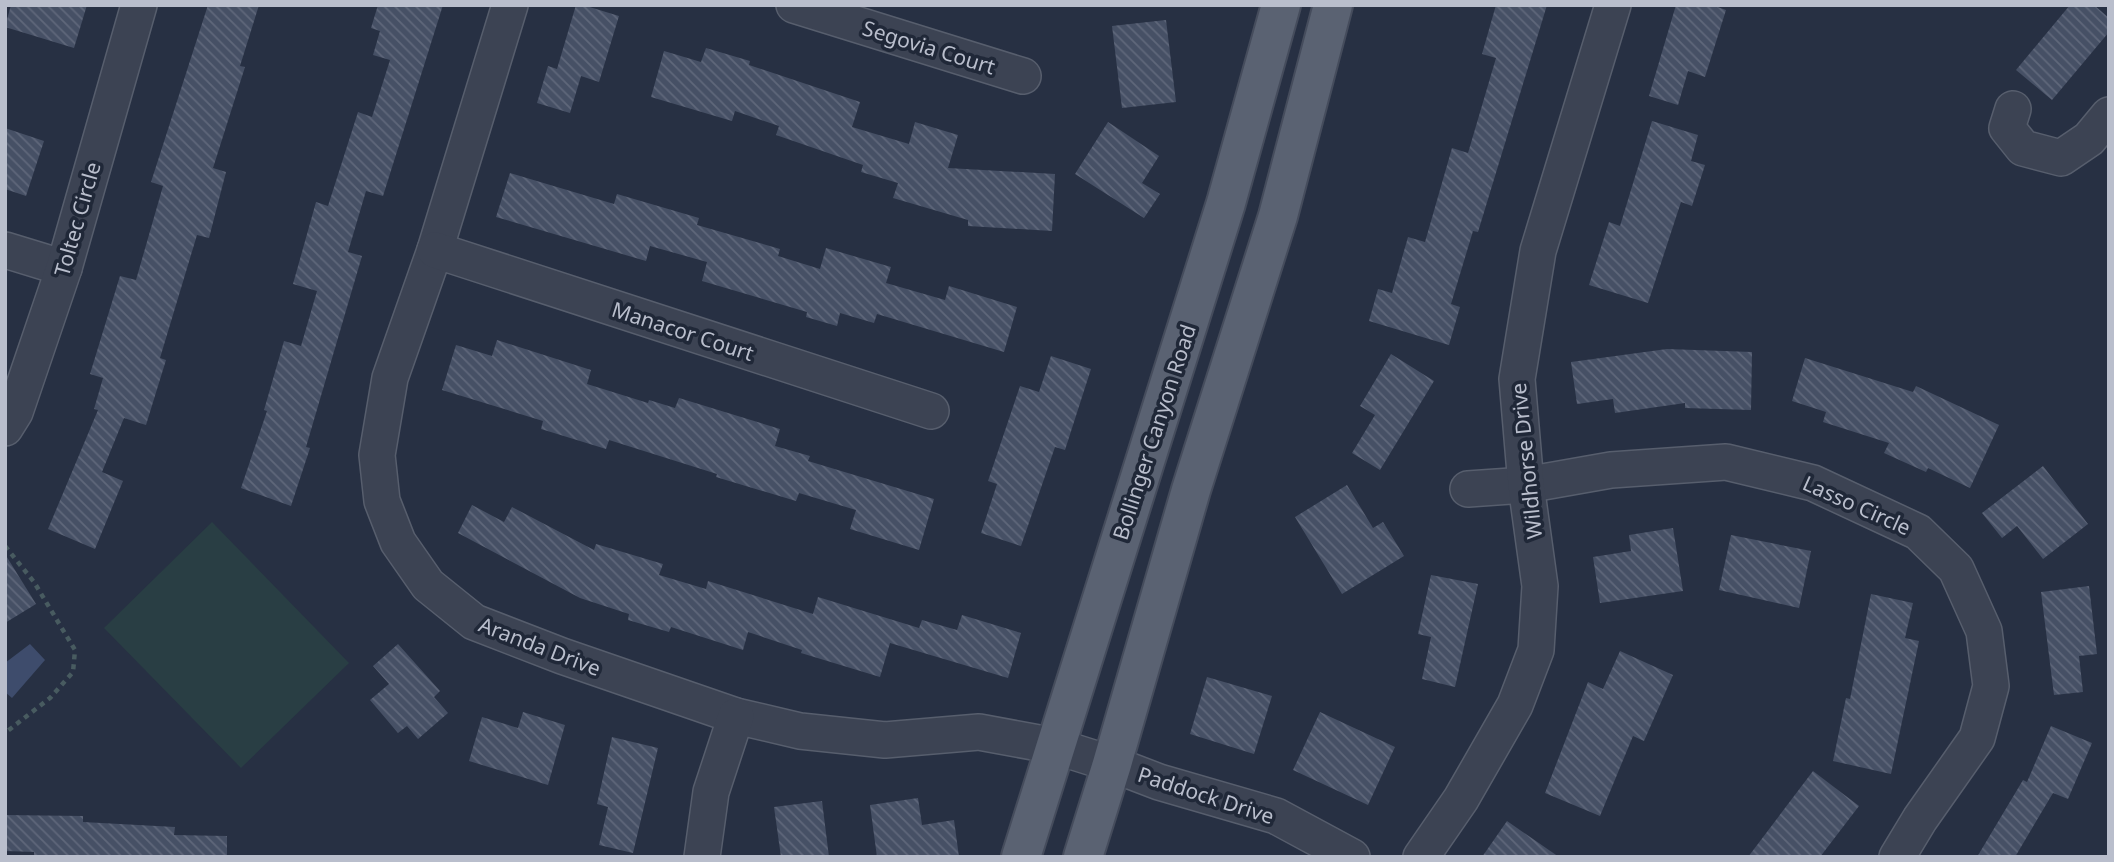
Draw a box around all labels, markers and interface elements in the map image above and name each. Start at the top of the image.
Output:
street label: Segovia Court [859,14,999,81]
street label: Toltec Circle [47,159,107,279]
street label: Manacor Court [608,295,758,367]
street label: Bollinger Canyon Road [1106,321,1202,543]
street label: Wildhorse Drive [1504,381,1548,541]
street label: Lasso Circle [1799,469,1915,541]
street label: Aranda Drive [475,610,605,682]
street label: Paddock Drive [1134,760,1278,830]

